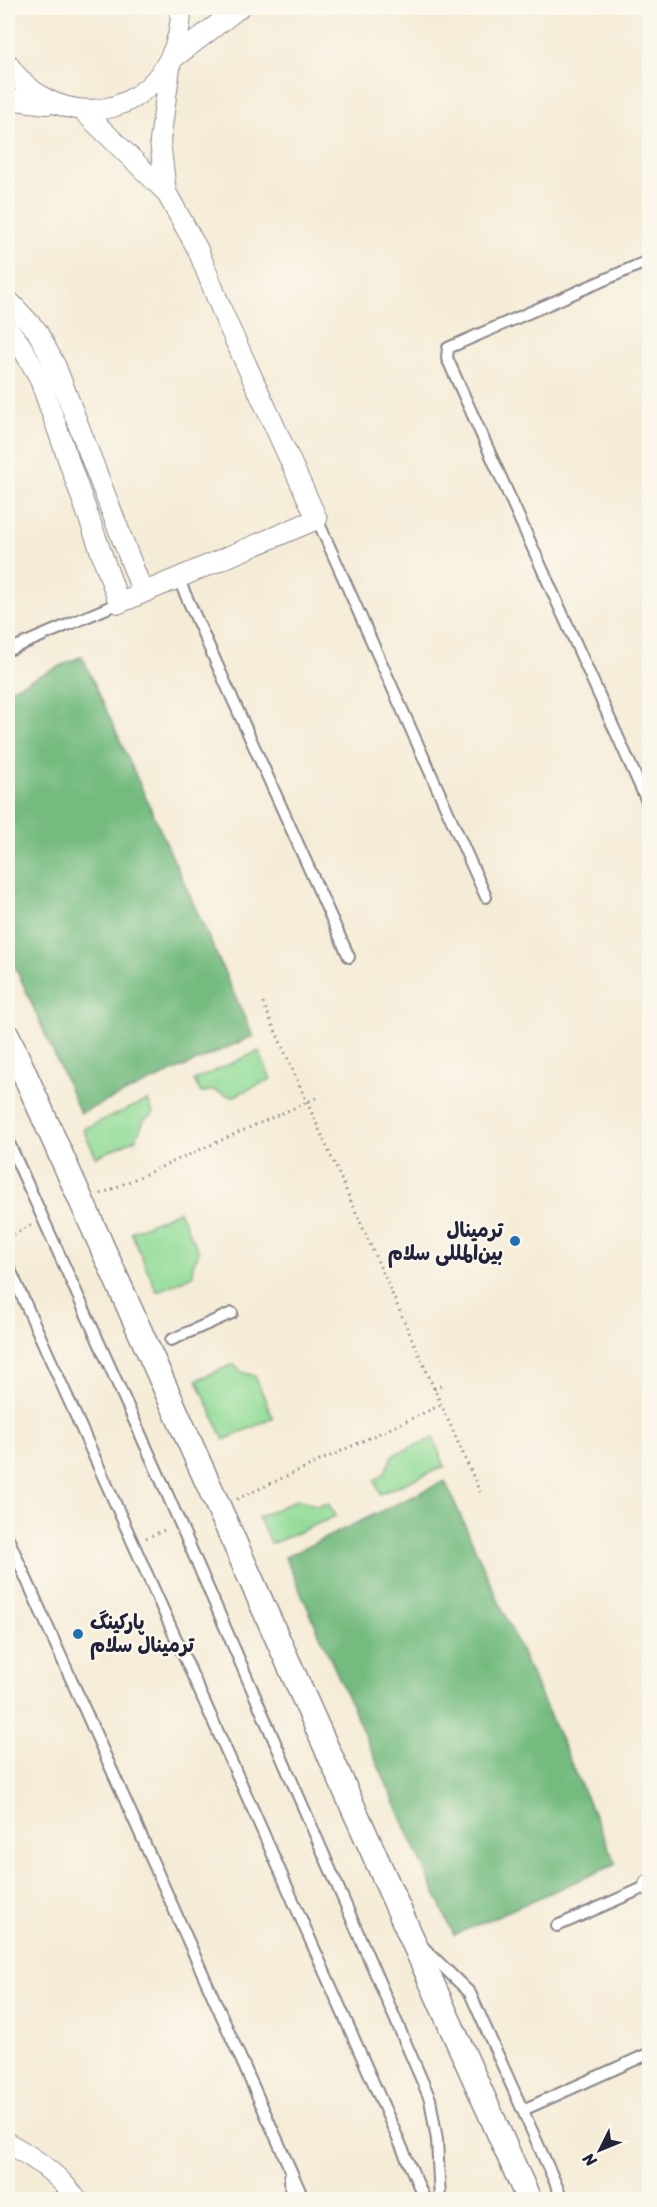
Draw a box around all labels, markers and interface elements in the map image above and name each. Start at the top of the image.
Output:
place label: ترمینال بین‌المللی سلام [388,1213,504,1271]
marker: ترمینال بین‌المللی سلام [508,1234,522,1248]
place label: پارکینگ ترمینال سلام [90,1605,195,1663]
marker: پارکینگ ترمینال سلام [71,1627,85,1641]
north arrow [570,2120,630,2180]
text: N [574,2145,604,2175]

